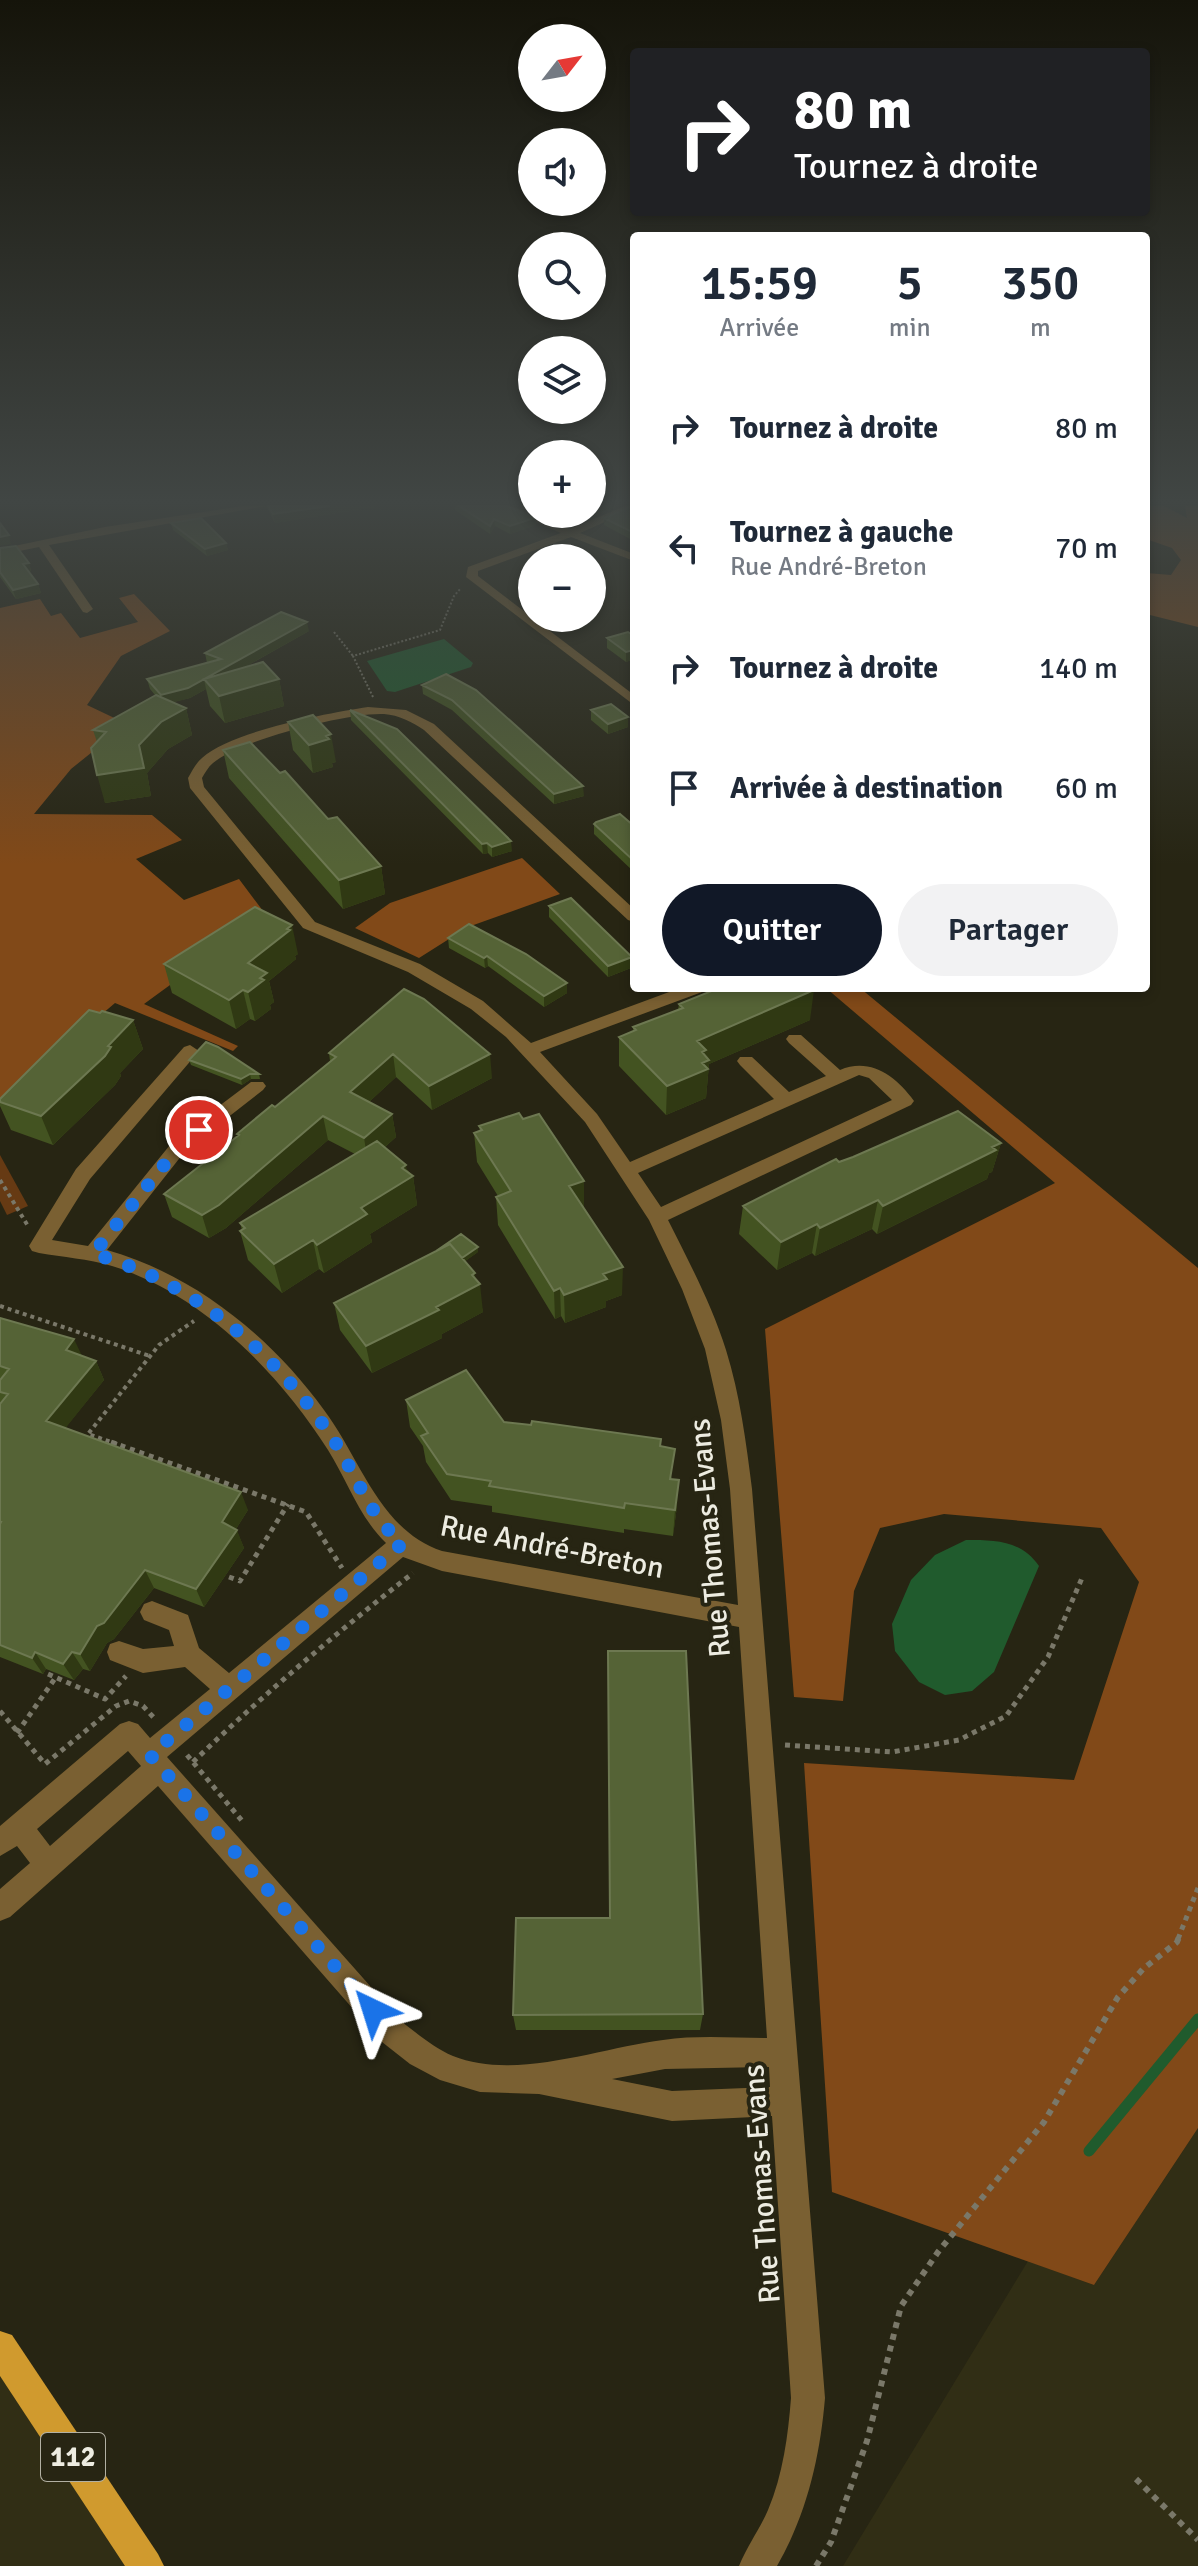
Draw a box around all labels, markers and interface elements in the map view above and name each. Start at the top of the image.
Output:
north arrow [518,24,606,112]
map controls [518,24,606,632]
text: 80 m [794,75,912,144]
icon: right [662,80,766,184]
button: sound [518,128,606,216]
text: Tournez à droite [794,144,1038,189]
button: search [518,232,606,320]
text: 15:59 [701,254,818,313]
text: 5 [897,254,923,313]
text: 350 [1001,254,1079,313]
text: Arrivée [719,312,799,344]
text: min [889,312,931,344]
text: m [1030,312,1051,344]
button: layers [518,336,606,424]
icon: right [662,406,706,450]
text: Tournez à droite [730,410,938,447]
text: 80 m [1055,410,1118,447]
button: + [518,440,606,528]
text: Tournez à gauche [730,514,953,551]
icon: left [662,526,706,570]
text: 70 m [1055,530,1118,567]
button: − [518,544,606,632]
text: Rue André-Breton [730,551,927,583]
icon: right [662,646,706,690]
text: Tournez à droite [730,650,938,687]
text: 140 m [1039,650,1118,687]
icon: arrive [662,766,706,810]
text: Arrivée à destination [730,770,1003,807]
text: 60 m [1055,770,1118,807]
button: Quitter [662,884,882,976]
button: Partager [898,884,1118,976]
pin [165,1096,233,1164]
icon: arrive [177,1108,221,1152]
street label: Rue Thomas-Evans [681,1417,739,1659]
street label: Rue André-Breton [437,1507,667,1587]
position arrow [331,1968,415,2052]
street label: Rue Thomas-Evans [735,2063,789,2305]
road number: 112 [41,2433,105,2481]

